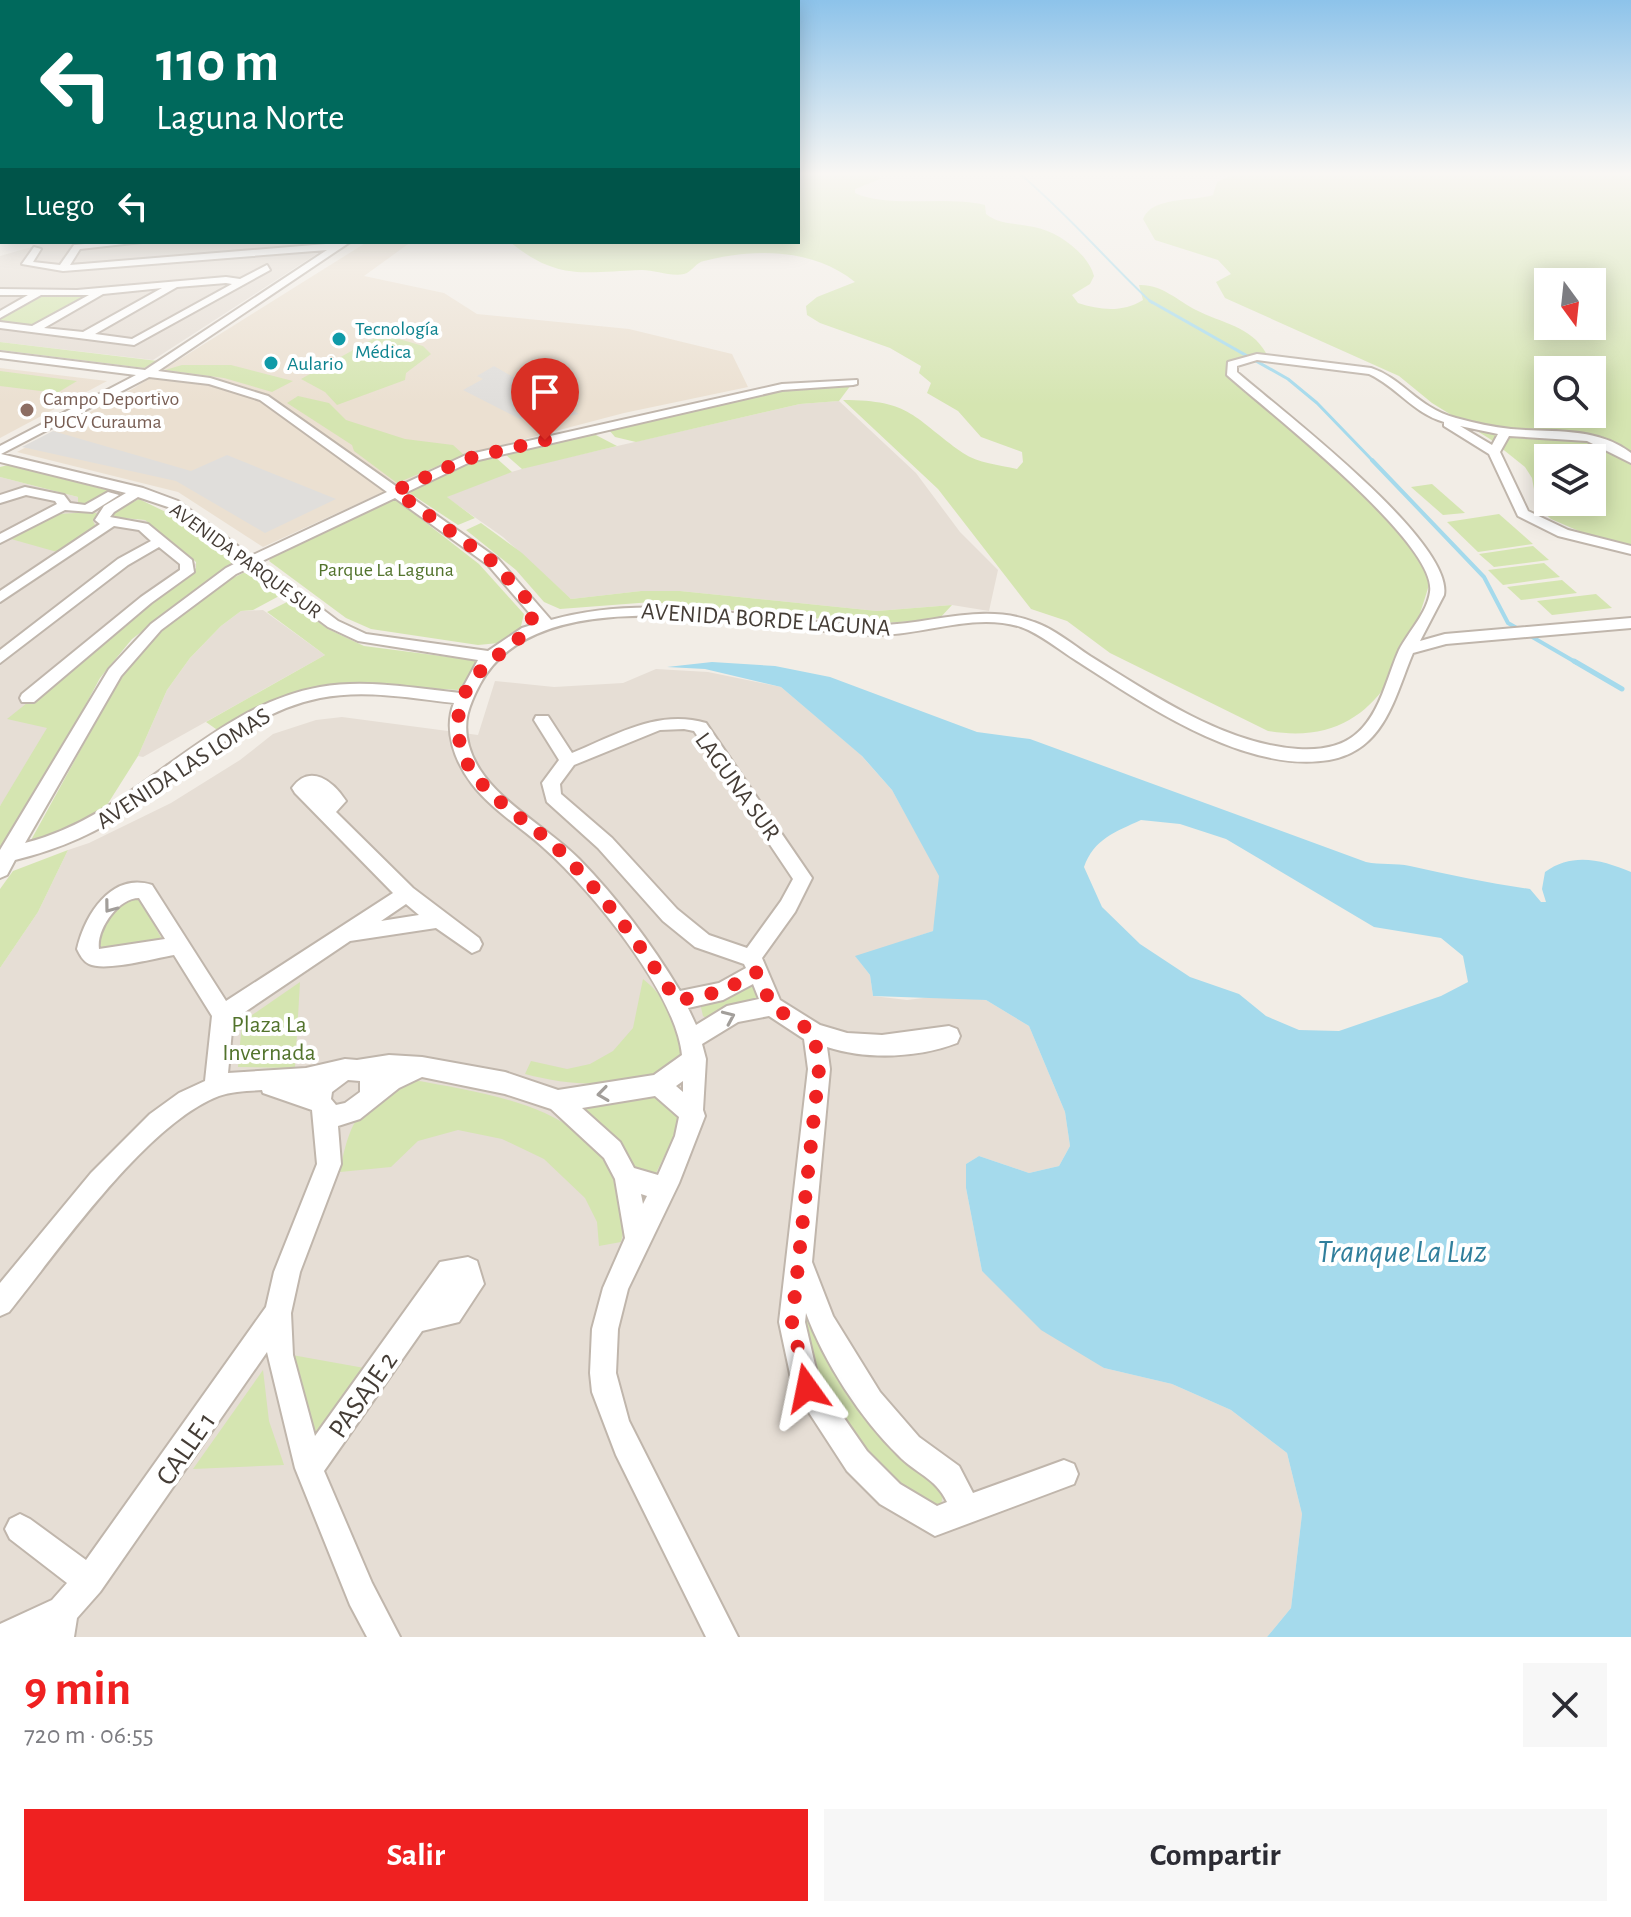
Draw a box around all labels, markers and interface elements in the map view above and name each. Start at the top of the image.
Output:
icon: left [24,32,128,136]
text: 110 m [156,35,279,91]
text: Laguna Norte [156,100,345,136]
icon: left [111,184,155,228]
text: Luego [24,191,95,221]
north arrow [1534,268,1606,340]
map controls [1534,268,1606,516]
place label: Tecnología Médica [355,319,439,362]
marker: Tecnología Médica [330,330,348,348]
marker: Aulario [262,354,280,372]
place label: Aulario [287,354,343,374]
button: search [1534,356,1606,428]
pin [511,358,579,440]
icon: arrive [523,370,567,414]
place label: Campo Deportivo PUCV Curauma [43,389,179,432]
marker: Campo Deportivo PUCV Curauma [18,401,36,419]
button: layers [1534,444,1606,516]
street label: AVENIDA PARQUE SUR [166,499,325,622]
park label: Parque La Laguna [318,560,454,580]
street label: AVENIDA BORDE LAGUNA [640,599,892,641]
street label: AVENIDA LAS LOMAS [92,704,275,834]
street label: LAGUNA SUR [690,728,784,845]
one-way arrow [105,898,119,913]
one-way arrow [721,1010,735,1026]
park label: Plaza La Invernada [222,1013,316,1065]
one-way arrow [596,1086,609,1103]
water label: Tranque La Luz [1317,1236,1487,1268]
position arrow [765,1346,849,1430]
street label: PASAJE 2 [324,1347,403,1443]
street label: CALLE 1 [152,1408,222,1491]
button: close [1523,1663,1607,1747]
text: 9 min [24,1666,131,1714]
text: 720 m · 06:55 [24,1722,154,1748]
button: Salir [24,1809,808,1901]
button: Compartir [824,1809,1607,1901]

